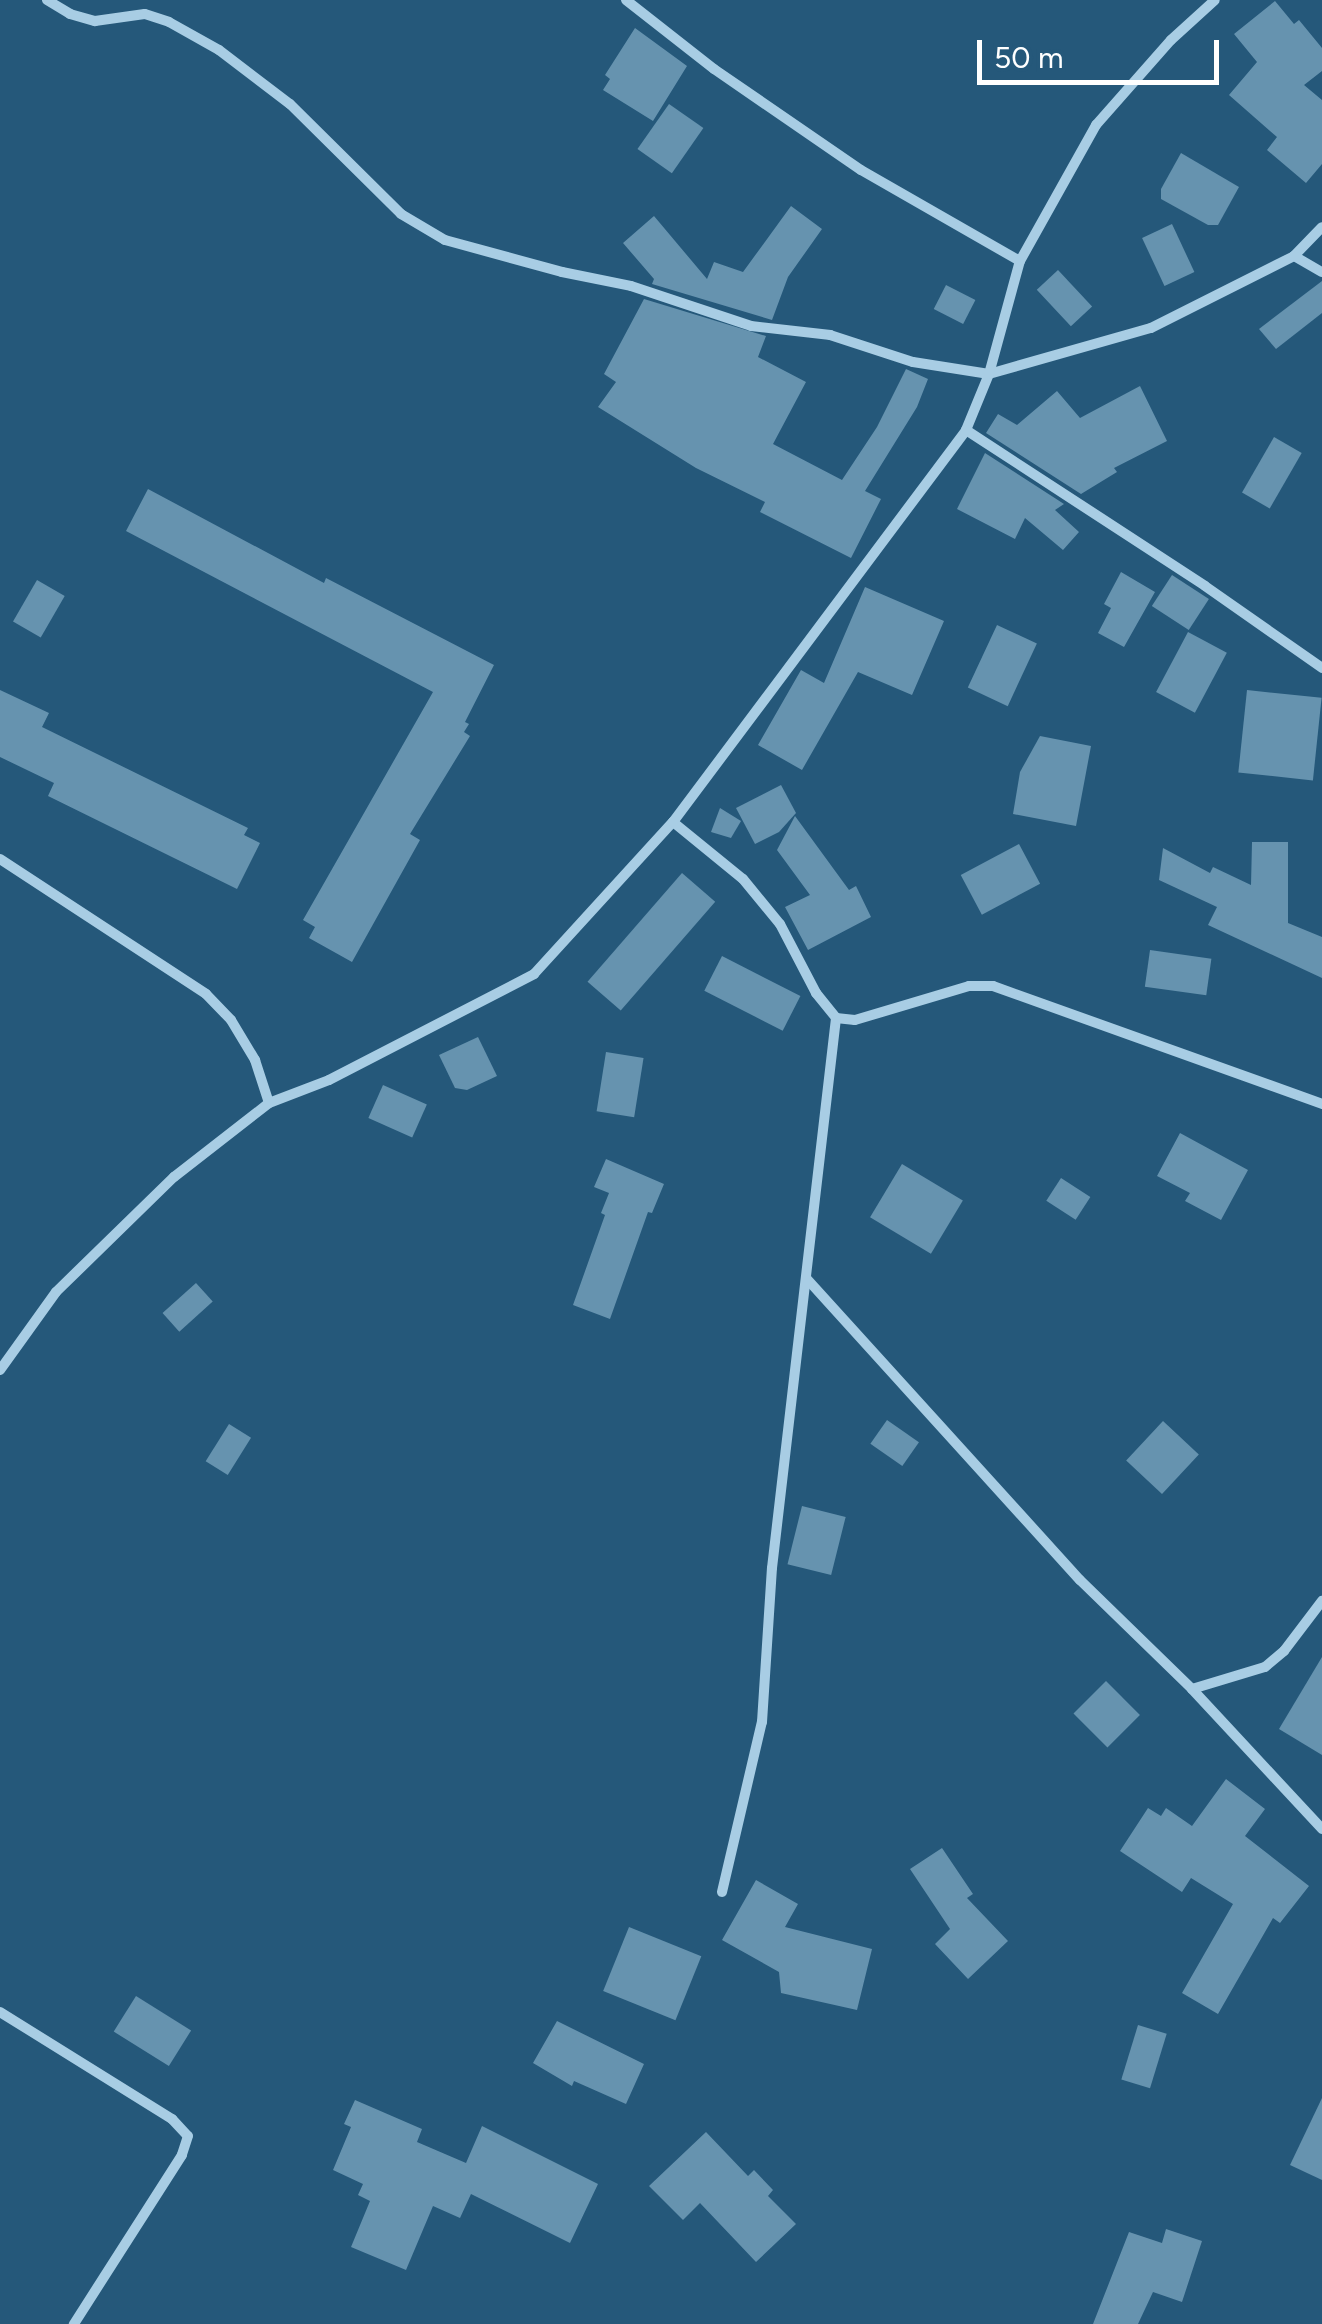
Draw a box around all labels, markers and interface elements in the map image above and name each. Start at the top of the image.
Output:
scale bar [982,20,1224,82]
text: 50 m [994,39,1063,76]

